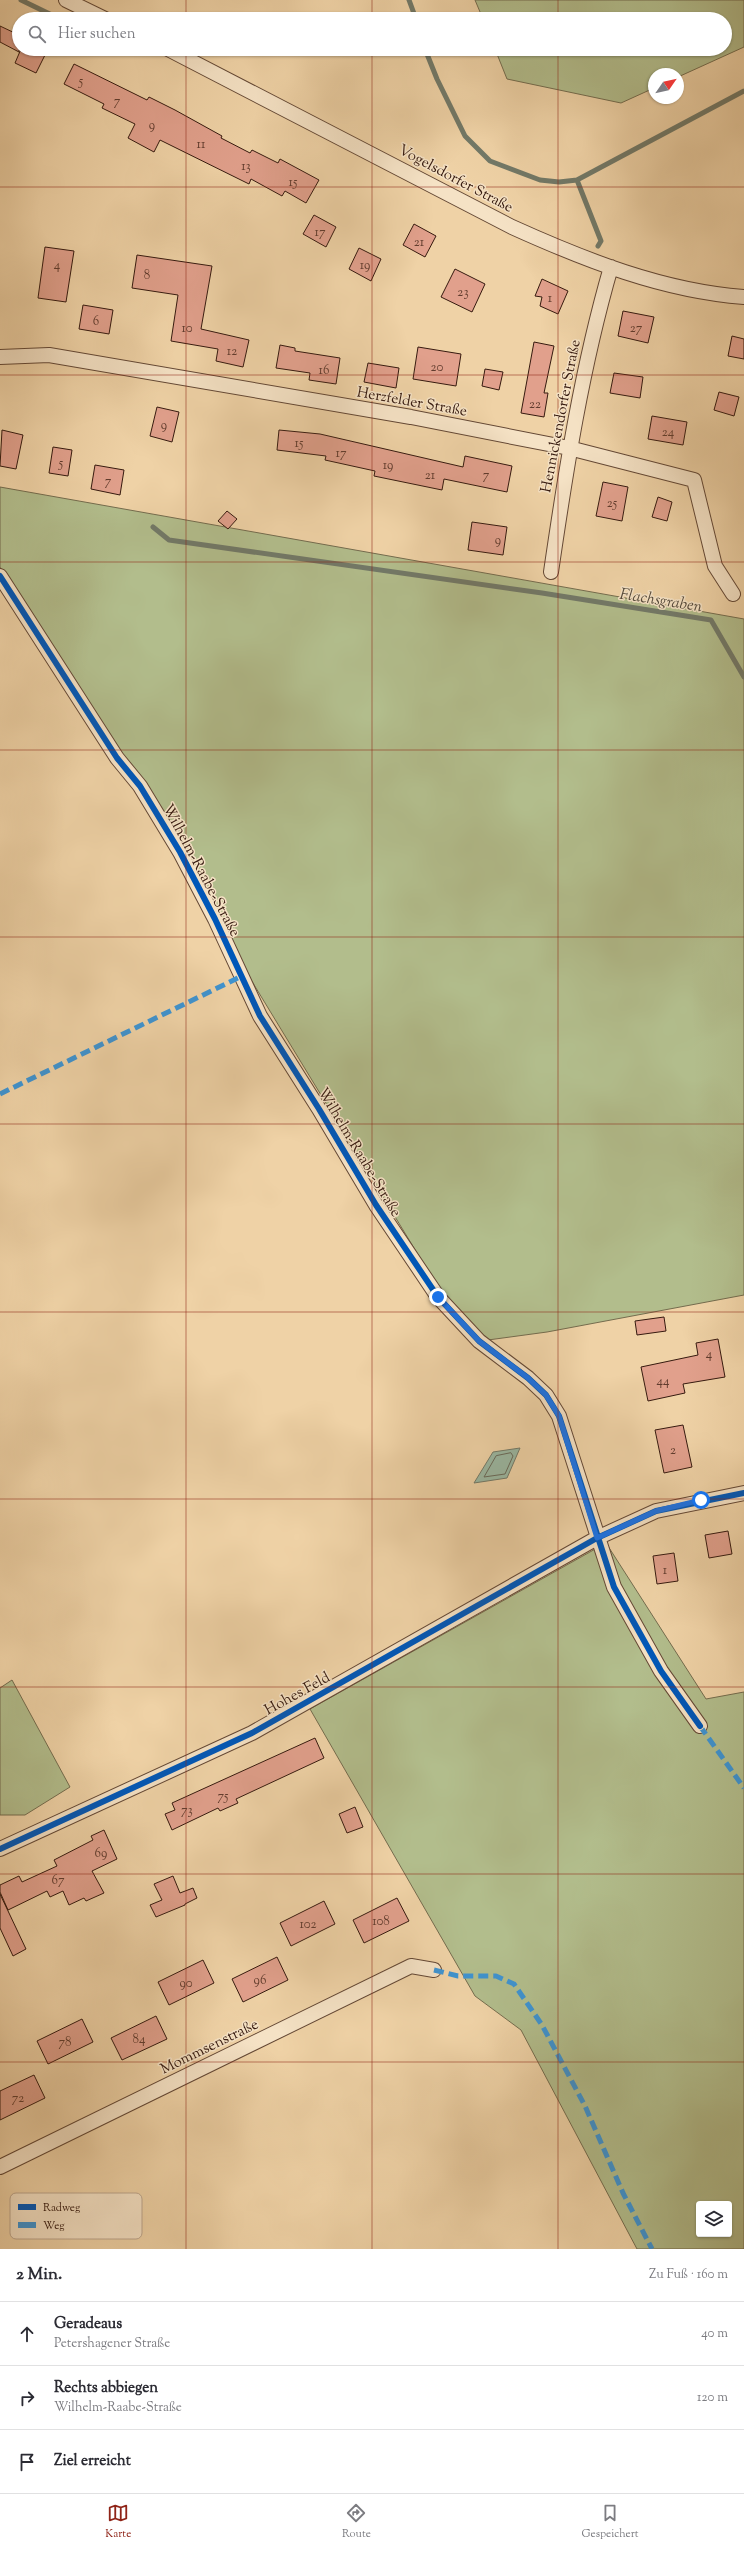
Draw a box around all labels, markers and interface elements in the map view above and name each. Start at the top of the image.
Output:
search box [12,12,732,56]
icon: search [26,23,48,45]
text: Hier suchen [58,24,136,45]
north arrow [648,68,684,104]
house number: 5 [78,73,84,91]
house number: 7 [114,93,121,111]
house number: 9 [149,117,155,135]
house number: 11 [197,136,206,154]
street label: Vogelsdorfer Straße [394,140,516,219]
house number: 13 [241,158,251,176]
house number: 15 [289,174,298,192]
house number: 17 [315,224,326,242]
house number: 21 [414,234,425,252]
house number: 4 [54,257,61,275]
house number: 19 [360,257,370,275]
house number: 8 [144,267,150,285]
house number: 23 [457,284,469,302]
house number: 1 [548,290,553,308]
house number: 6 [93,313,99,331]
house number: 10 [181,320,193,338]
house number: 27 [630,320,643,338]
street label: Hennickendorfer Straße [536,338,587,495]
house number: 12 [227,343,237,361]
house number: 20 [431,359,444,377]
house number: 16 [319,362,329,380]
street label: Herzfelder Straße [355,382,469,423]
house number: 22 [529,396,541,414]
house number: 9 [161,417,167,435]
house number: 24 [662,424,675,442]
house number: 15 [295,435,304,453]
house number: 17 [336,445,347,463]
house number: 5 [58,455,64,473]
house number: 19 [383,457,393,475]
house number: 21 [425,467,436,485]
house number: 7 [483,467,490,485]
house number: 7 [105,473,112,491]
house number: 25 [607,495,618,513]
house number: 9 [495,532,501,550]
water label: Flachsgraben [618,584,704,619]
street label: Wilhelm-Raabe-Straße [157,801,245,941]
street label: Wilhelm-Raabe-Straße [312,1084,406,1221]
route end [429,1288,447,1306]
house number: 4 [706,1346,713,1364]
house number: 44 [656,1373,670,1391]
house number: 2 [670,1442,676,1460]
route start [692,1491,710,1509]
house number: 1 [663,1562,668,1580]
street label: Hohes Feld [261,1667,335,1721]
house number: 75 [218,1788,229,1806]
house number: 73 [181,1802,193,1820]
house number: 69 [95,1845,107,1863]
house number: 67 [52,1872,65,1890]
house number: 108 [372,1913,390,1931]
house number: 102 [299,1916,317,1934]
house number: 96 [254,1972,266,1990]
house number: 90 [179,1975,193,1993]
street label: Mommsenstraße [157,2015,262,2080]
house number: 84 [133,2031,146,2049]
house number: 78 [58,2034,72,2052]
house number: 72 [12,2090,24,2108]
legend [10,2193,142,2239]
text: Radweg [43,2200,81,2216]
map controls [696,2201,732,2237]
button: layers [696,2201,732,2237]
text: Weg [43,2218,65,2234]
text: 2 Min. [16,2263,62,2287]
text: Zu Fuß · 160 m [649,2266,728,2284]
text: Geradeaus [54,2314,122,2335]
icon: ahead [16,2323,38,2345]
text: 40 m [701,2325,728,2343]
text: Petershagener Straße [54,2335,170,2353]
text: Rechts abbiegen [54,2378,158,2399]
icon: right [16,2387,38,2409]
text: 120 m [697,2389,728,2407]
text: Wilhelm-Raabe-Straße [54,2399,182,2417]
icon: arrive [16,2451,38,2473]
text: Ziel erreicht [54,2451,131,2472]
tab: Karte [105,2502,131,2542]
tab: Route [342,2502,371,2542]
tab: Gespeichert [582,2502,639,2542]

